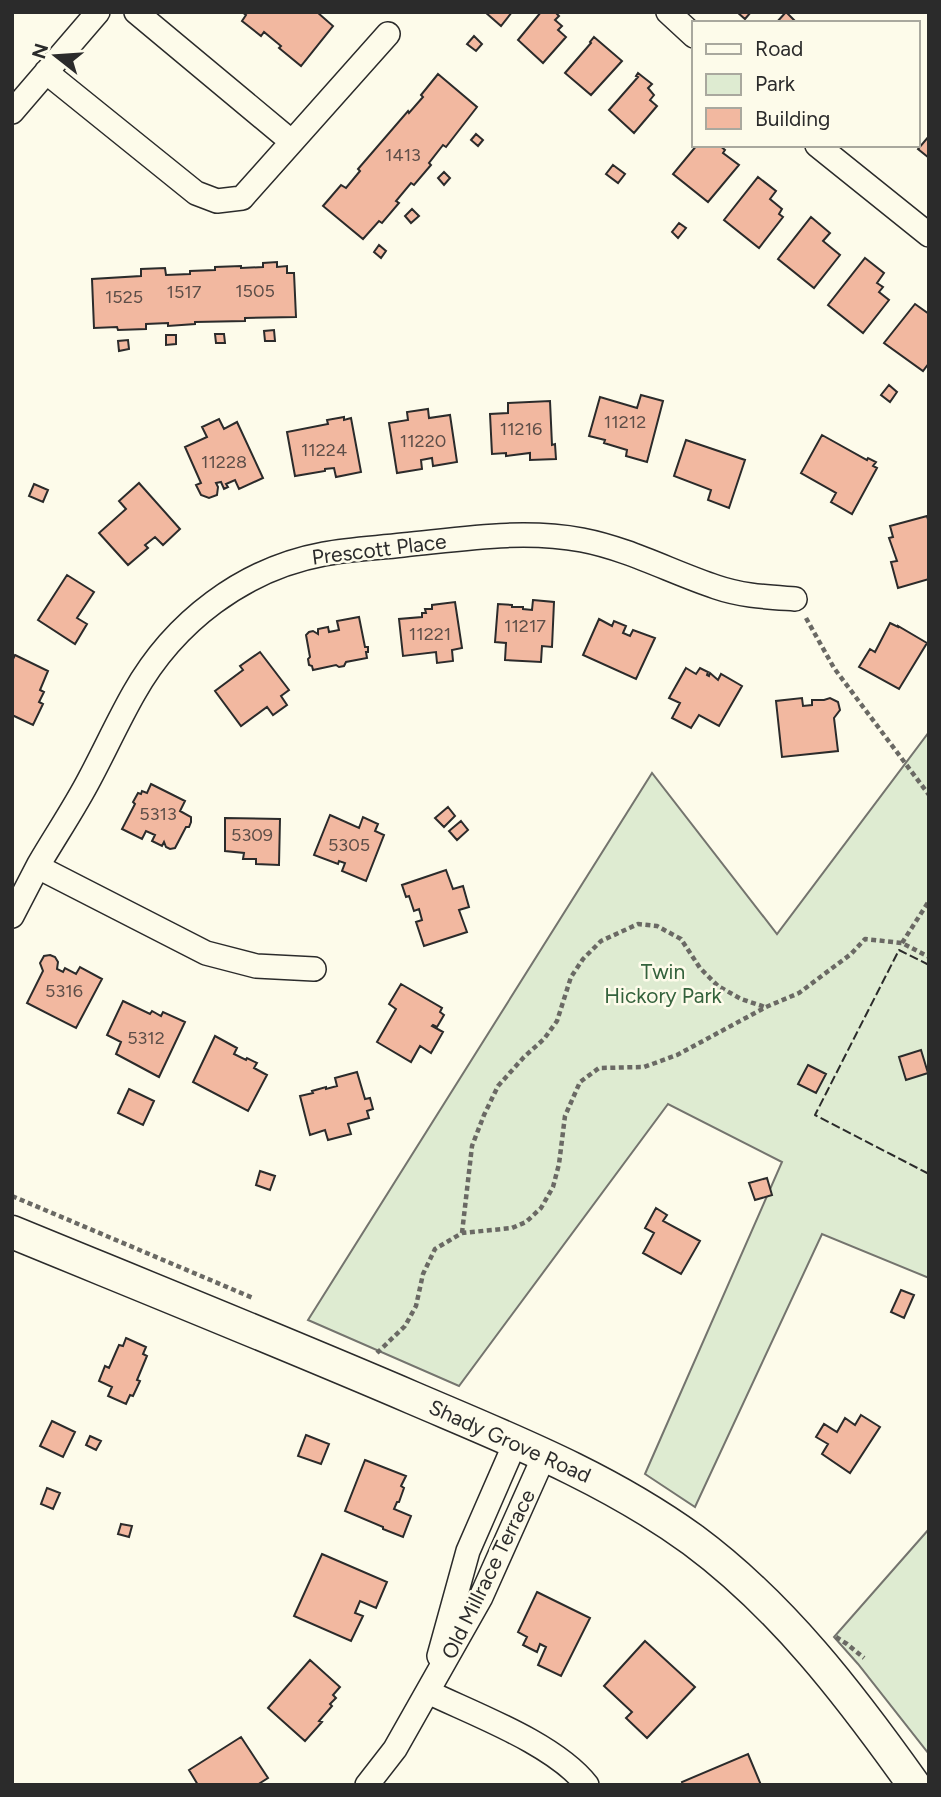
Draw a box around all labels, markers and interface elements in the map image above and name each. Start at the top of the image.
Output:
north arrow [21,21,91,91]
legend [692,21,920,147]
text: Road [755,36,803,61]
text: N [27,41,53,62]
text: Park [755,71,796,96]
text: Building [755,106,830,131]
house number: 1413 [385,144,421,166]
house number: 1505 [235,280,275,302]
house number: 1517 [167,281,202,303]
house number: 1525 [105,286,143,308]
house number: 11212 [604,411,646,433]
house number: 11216 [500,418,542,440]
house number: 11220 [400,430,446,452]
house number: 11224 [301,439,347,461]
house number: 11228 [201,451,247,473]
street label: Prescott Place [310,528,448,570]
house number: 11217 [504,615,546,637]
house number: 11221 [409,623,451,645]
house number: 5313 [139,803,177,825]
house number: 5309 [231,824,273,846]
house number: 5305 [328,834,370,856]
park label: Twin Hickory Park [604,959,723,1008]
house number: 5316 [45,980,83,1002]
house number: 5312 [127,1027,165,1049]
street label: Shady Grove Road [425,1394,595,1488]
street label: Old Millrace Terrace [436,1485,540,1663]

